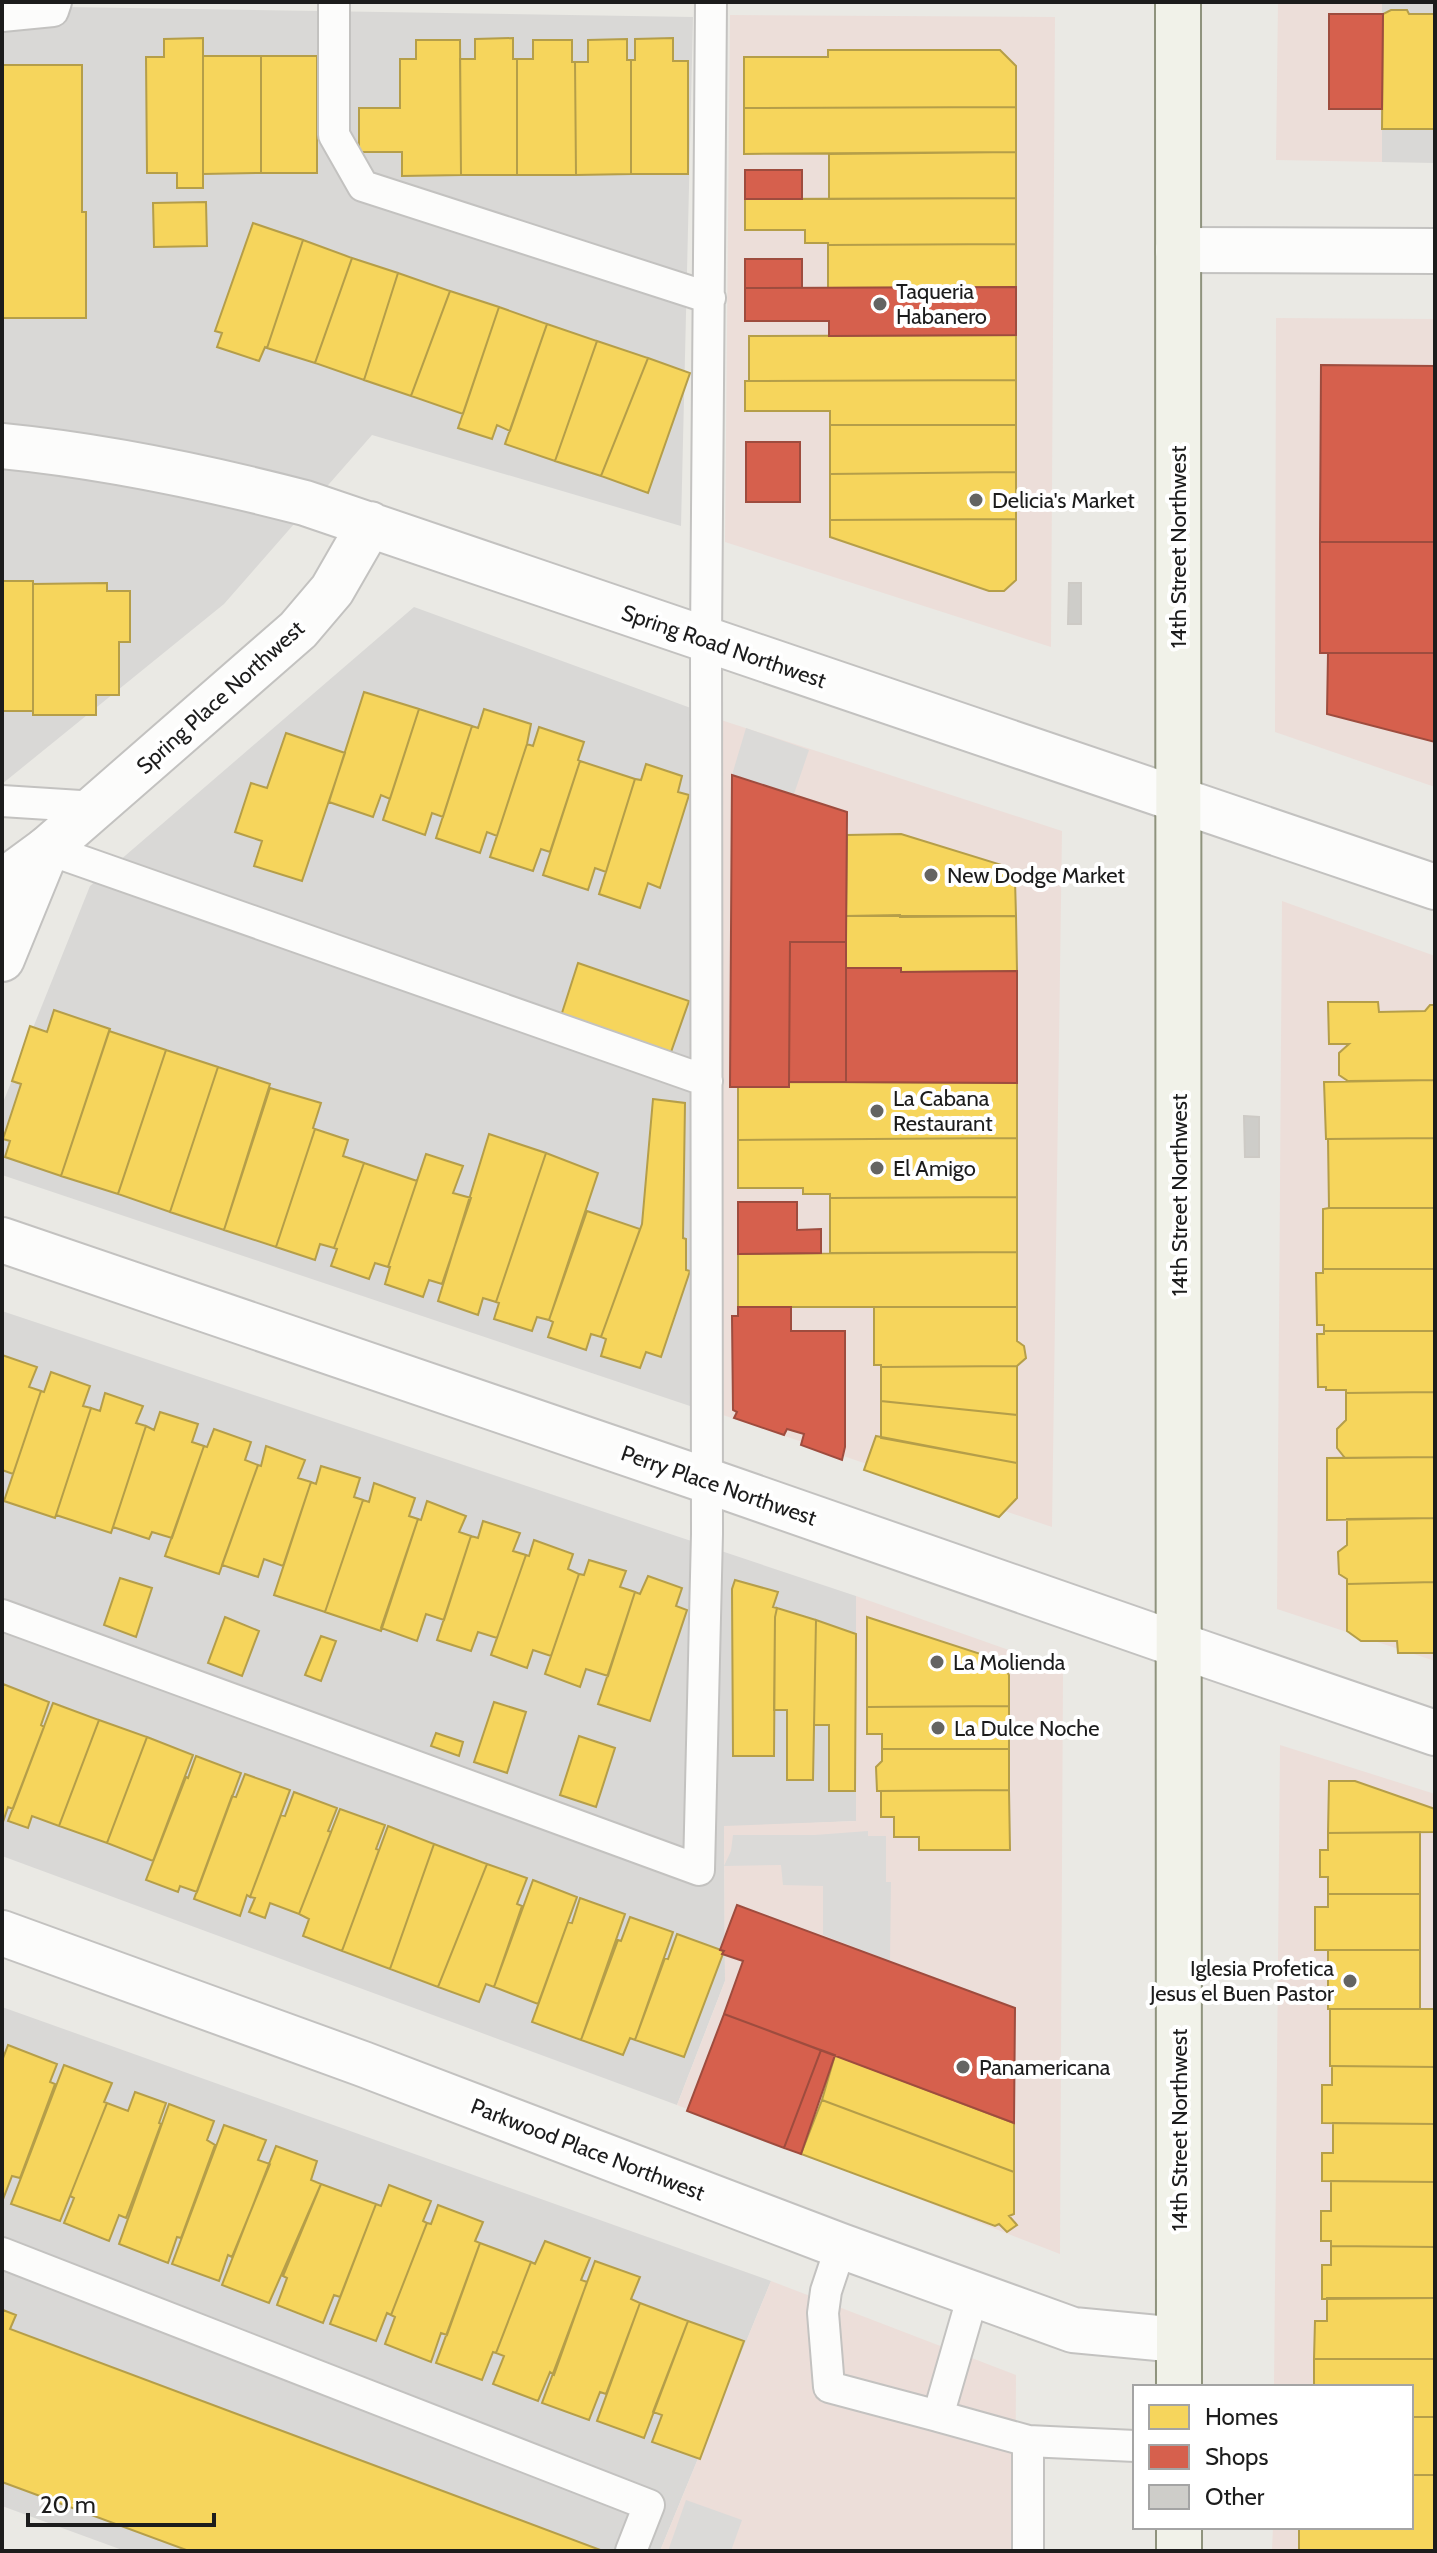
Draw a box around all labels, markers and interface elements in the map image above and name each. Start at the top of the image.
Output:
place label: Taqueria Habanero [896,278,987,330]
marker: Taqueria Habanero [871,295,889,313]
street label: 14th Street Northwest [1165,445,1192,648]
place label: Delicia's Market [992,487,1135,514]
marker: Delicia's Market [967,491,985,509]
street label: Spring Road Northwest [618,599,830,694]
street label: Spring Place Northwest [131,615,310,780]
place label: New Dodge Market [947,862,1126,889]
marker: New Dodge Market [922,866,940,884]
place label: La Cabana Restaurant [893,1085,993,1137]
street label: 14th Street Northwest [1166,1093,1193,1296]
marker: La Cabana Restaurant [868,1102,886,1120]
place label: El Amigo [893,1155,976,1182]
marker: El Amigo [868,1159,886,1177]
street label: Perry Place Northwest [618,1439,821,1532]
place label: La Molienda [953,1649,1066,1676]
marker: La Molienda [928,1653,946,1671]
place label: La Dulce Noche [954,1715,1100,1742]
marker: La Dulce Noche [929,1719,947,1737]
place label: Iglesia Profetica Jesus el Buen Pastor [1149,1955,1334,2007]
marker: Iglesia Profetica Jesus el Buen Pastor [1341,1972,1359,1990]
street label: 14th Street Northwest [1166,2028,1193,2231]
place label: Panamericana [979,2054,1111,2081]
marker: Panamericana [954,2058,972,2076]
street label: Parkwood Place Northwest [467,2092,709,2207]
legend [1133,2385,1413,2529]
text: Homes [1205,2402,1278,2431]
text: Shops [1205,2442,1268,2471]
scale bar [28,2477,214,2527]
text: Other [1205,2482,1265,2511]
text: 20 m [40,2490,96,2519]

